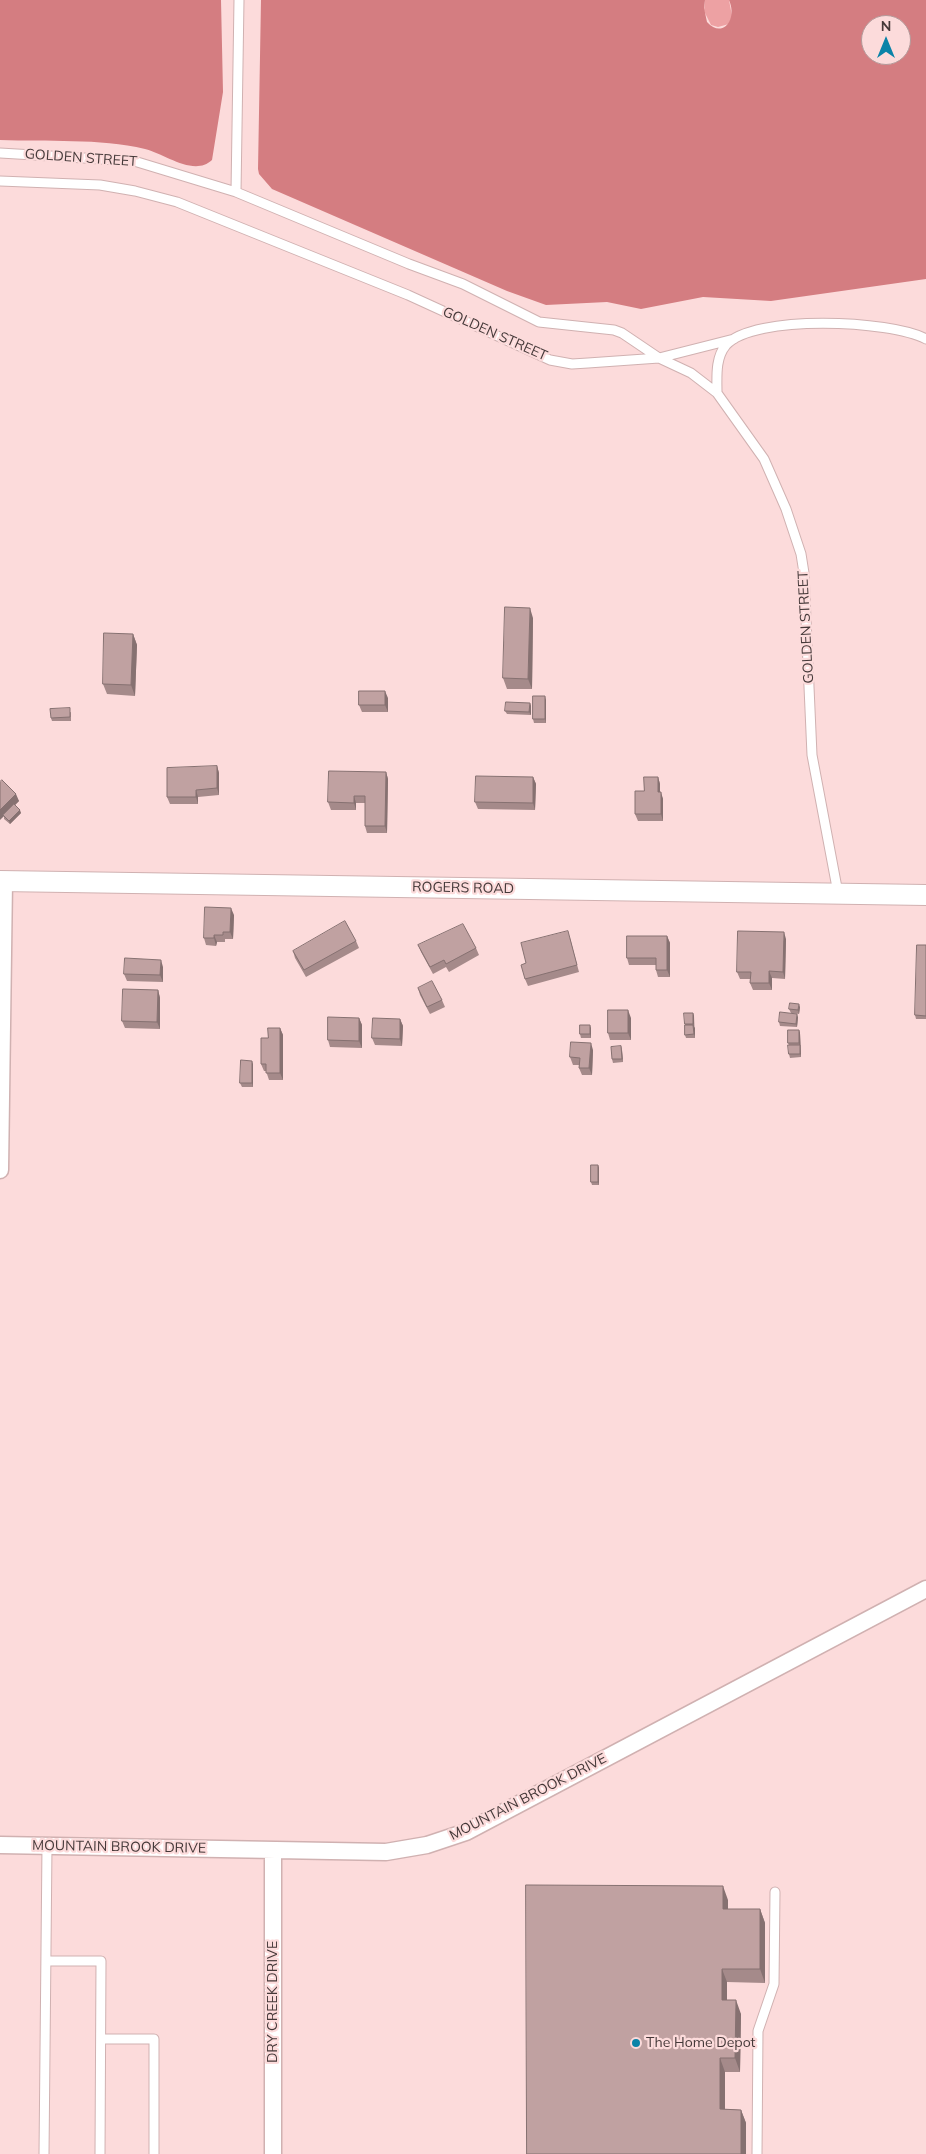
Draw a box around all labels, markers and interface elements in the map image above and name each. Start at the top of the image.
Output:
north arrow [861,15,911,65]
text: N [881,17,891,35]
street label: GOLDEN STREET [24,146,138,170]
street label: GOLDEN STREET [440,303,550,365]
street label: GOLDEN STREET [795,570,817,684]
street label: ROGERS ROAD [412,879,514,897]
street label: MOUNTAIN BROOK DRIVE [447,1750,609,1844]
street label: MOUNTAIN BROOK DRIVE [32,1837,206,1857]
street label: DRY CREEK DRIVE [265,1941,281,2063]
place label: The Home Depot [646,2035,756,2051]
marker: The Home Depot [630,2037,642,2049]

